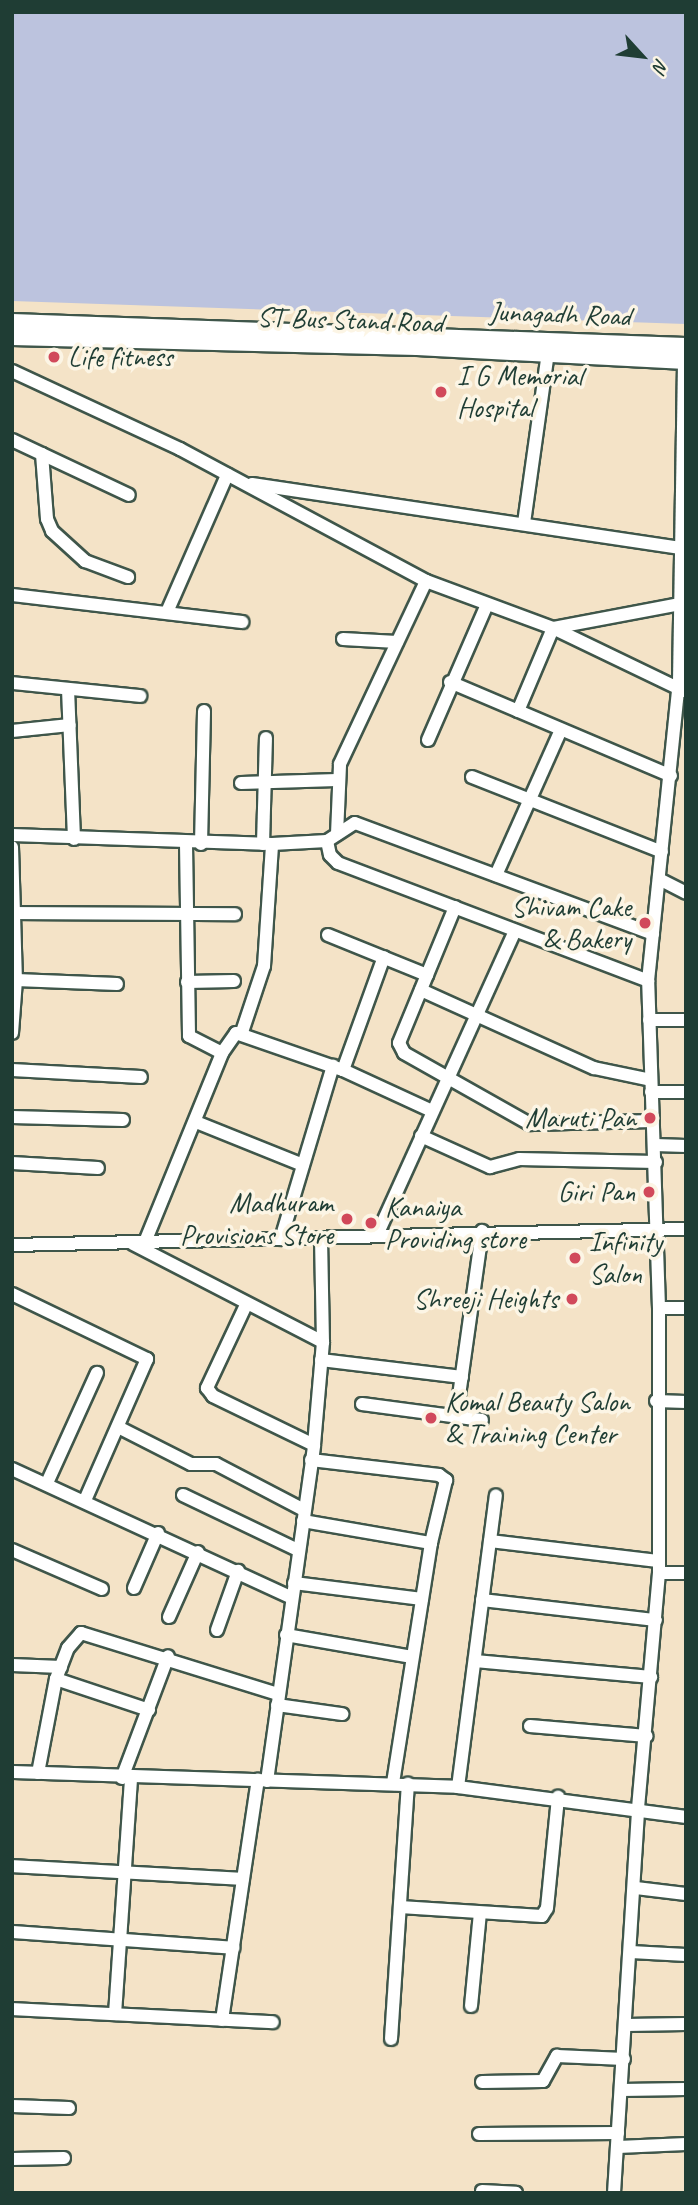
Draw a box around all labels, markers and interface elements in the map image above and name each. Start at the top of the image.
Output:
north arrow [607,21,677,91]
text: N [647,55,674,76]
street label: Junagadh Road [489,295,631,333]
street label: ST Bus Stand Road [256,300,444,340]
place label: Life fitness [68,340,173,374]
marker: Life fitness [46,349,62,365]
place label: I G Memorial Hospital [457,359,582,425]
marker: I G Memorial Hospital [431,382,451,402]
place label: Shivam Cake & Bakery [511,890,631,956]
marker: Shivam Cake & Bakery [637,915,653,931]
place label: Maruti Pan [525,1101,636,1135]
marker: Maruti Pan [642,1110,658,1126]
place label: Giri Pan [557,1175,635,1209]
marker: Giri Pan [641,1184,657,1200]
place label: Madhuram Provisions Store [179,1186,333,1252]
place label: Kanaiya Providing store [385,1190,526,1256]
marker: Madhuram Provisions Store [339,1211,355,1227]
marker: Kanaiya Providing store [363,1215,379,1231]
place label: Infinity Salon [589,1225,662,1291]
marker: Infinity Salon [567,1250,583,1266]
place label: Shreeji Heights [413,1282,558,1316]
marker: Shreeji Heights [564,1291,580,1307]
place label: Komal Beauty Salon & Training Center [445,1385,629,1451]
marker: Komal Beauty Salon & Training Center [423,1410,439,1426]

